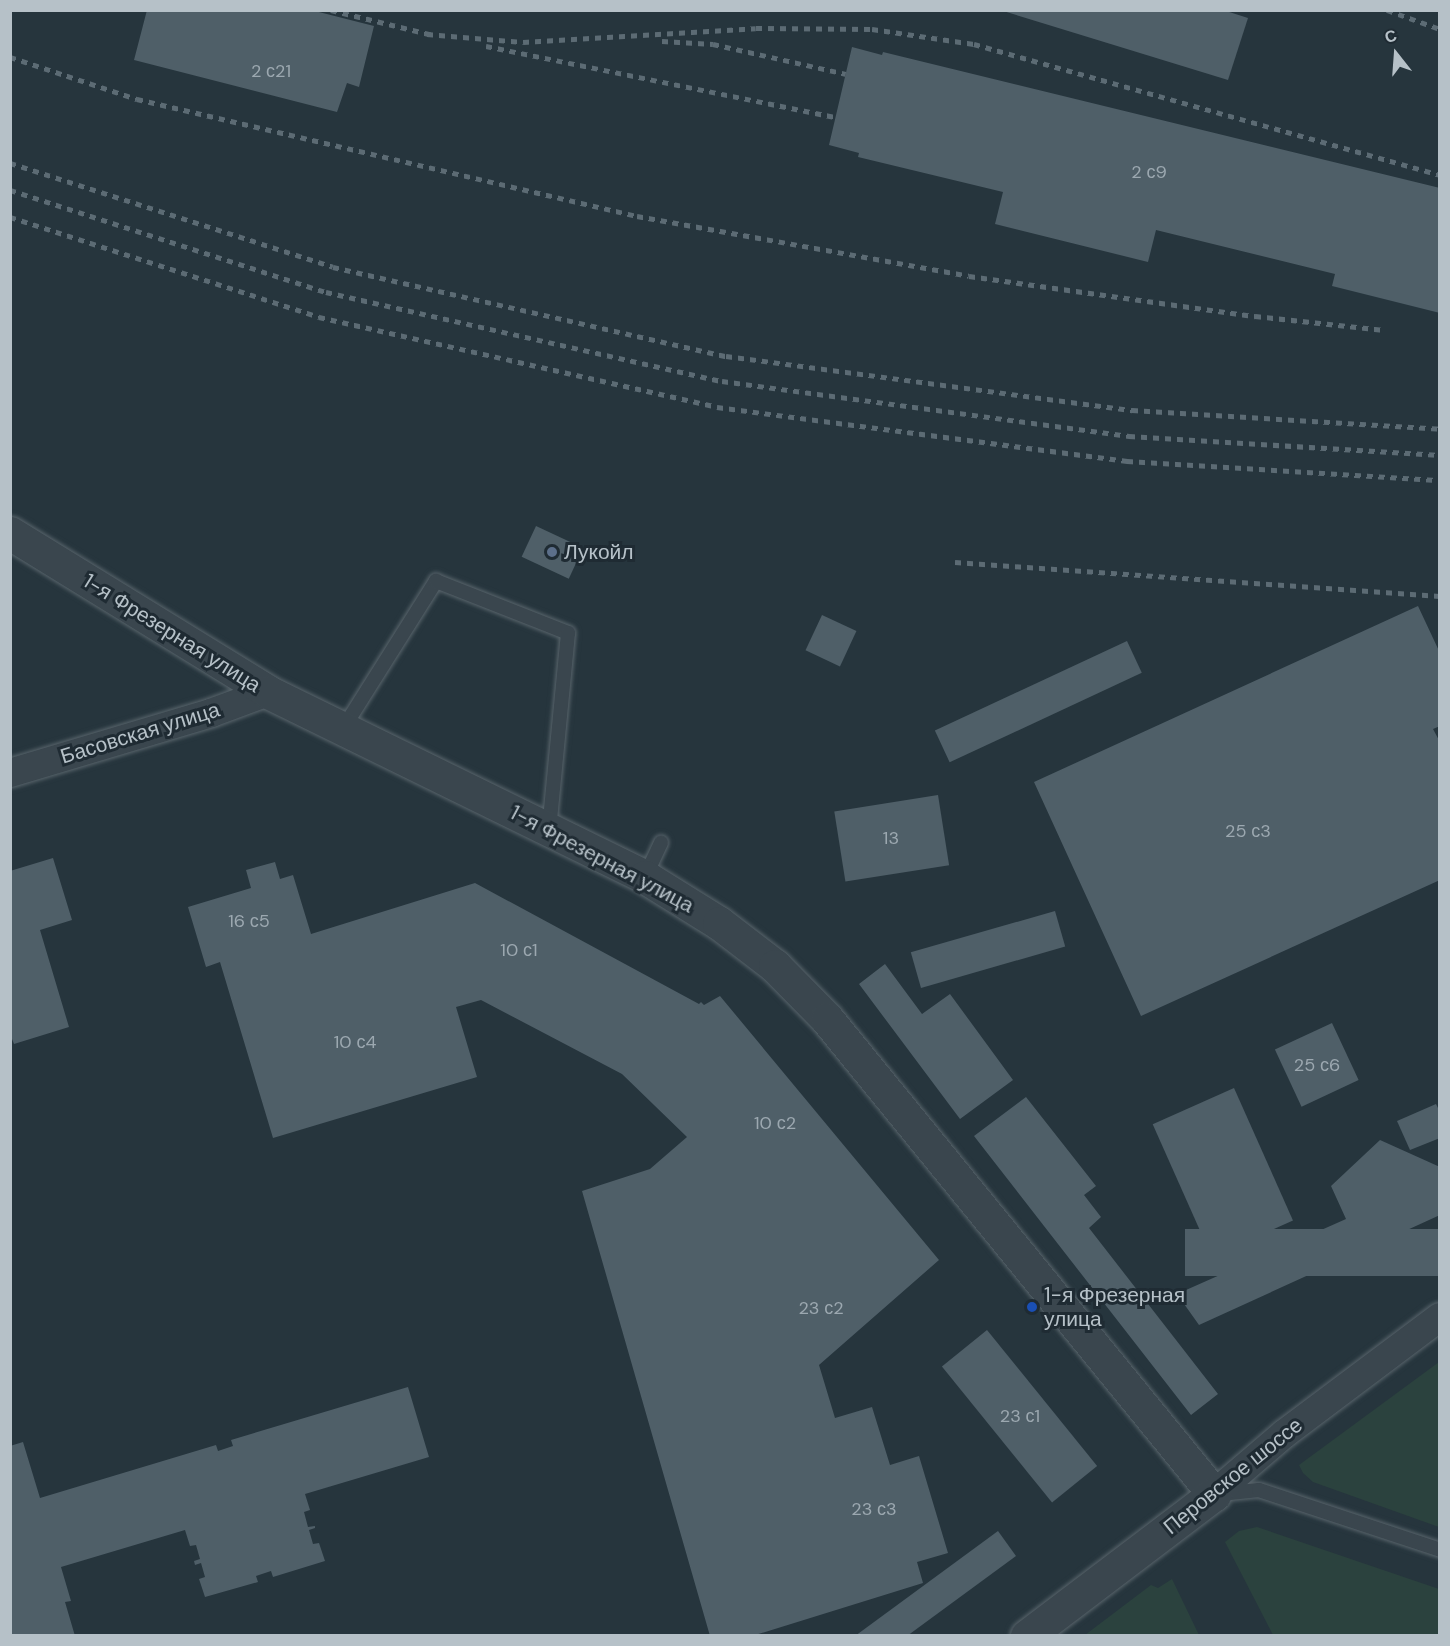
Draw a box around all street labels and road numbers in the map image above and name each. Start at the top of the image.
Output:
street label: 1-я Фрезерная улица [79,568,265,698]
street label: Басовская улица [57,697,223,769]
street label: 1-я Фрезерная улица [506,800,698,918]
street label: Перовское шоссе [1159,1412,1307,1540]

